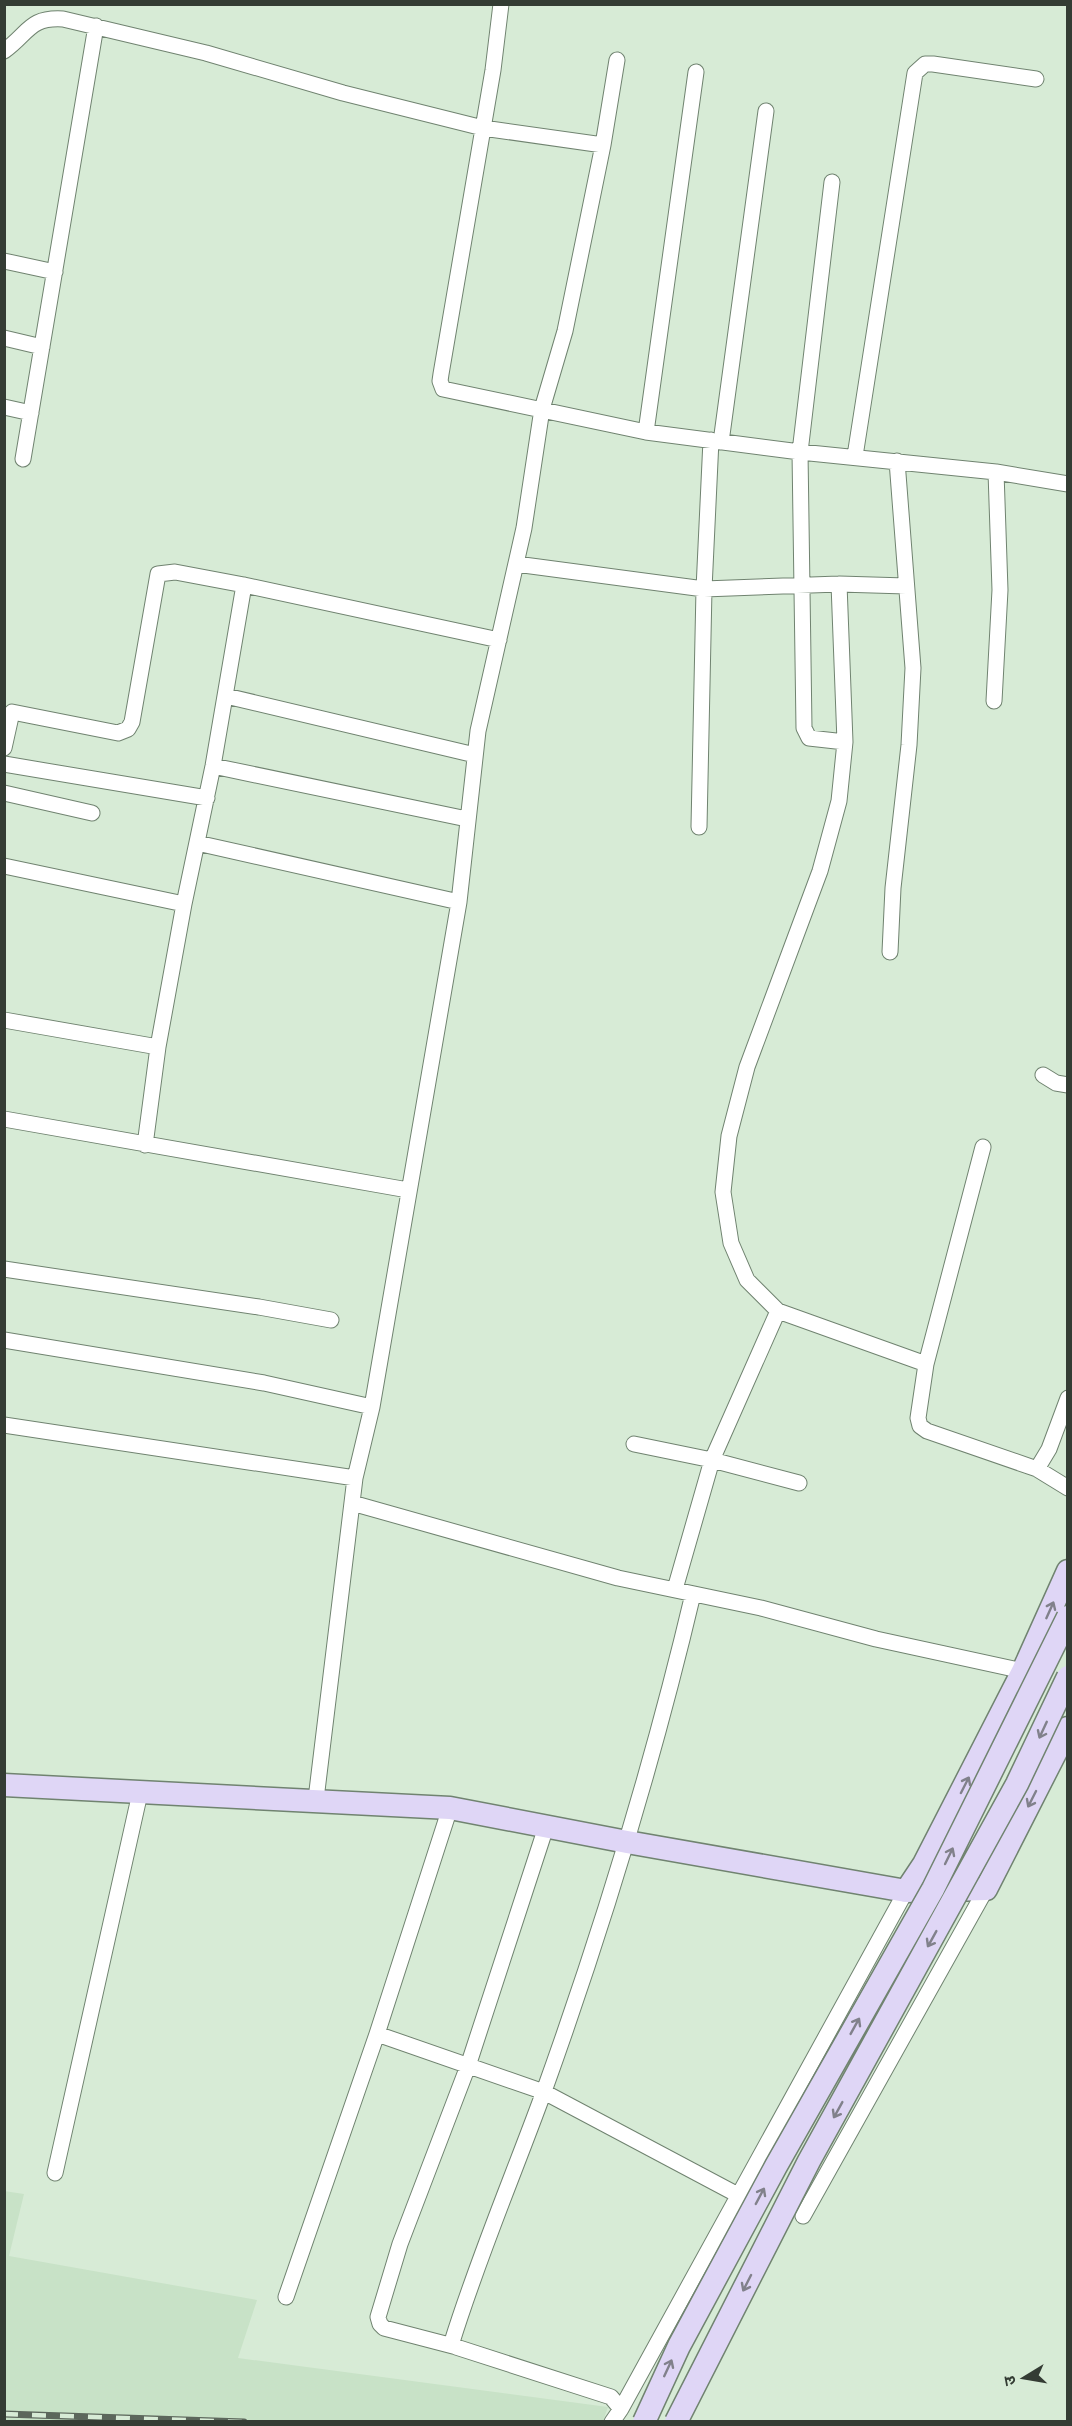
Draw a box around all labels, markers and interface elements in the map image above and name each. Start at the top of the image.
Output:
one-way arrow [1045,1602,1056,1620]
one-way arrow [1036,1720,1048,1738]
one-way arrow [960,1777,971,1795]
one-way arrow [1025,1789,1037,1807]
one-way arrow [944,1847,956,1865]
one-way arrow [926,1930,938,1947]
one-way arrow [849,2018,861,2035]
one-way arrow [832,2101,844,2118]
one-way arrow [755,2188,766,2206]
one-way arrow [741,2273,752,2291]
north arrow [994,2348,1054,2408]
one-way arrow [663,2360,675,2378]
text: उ [999,2374,1020,2387]

